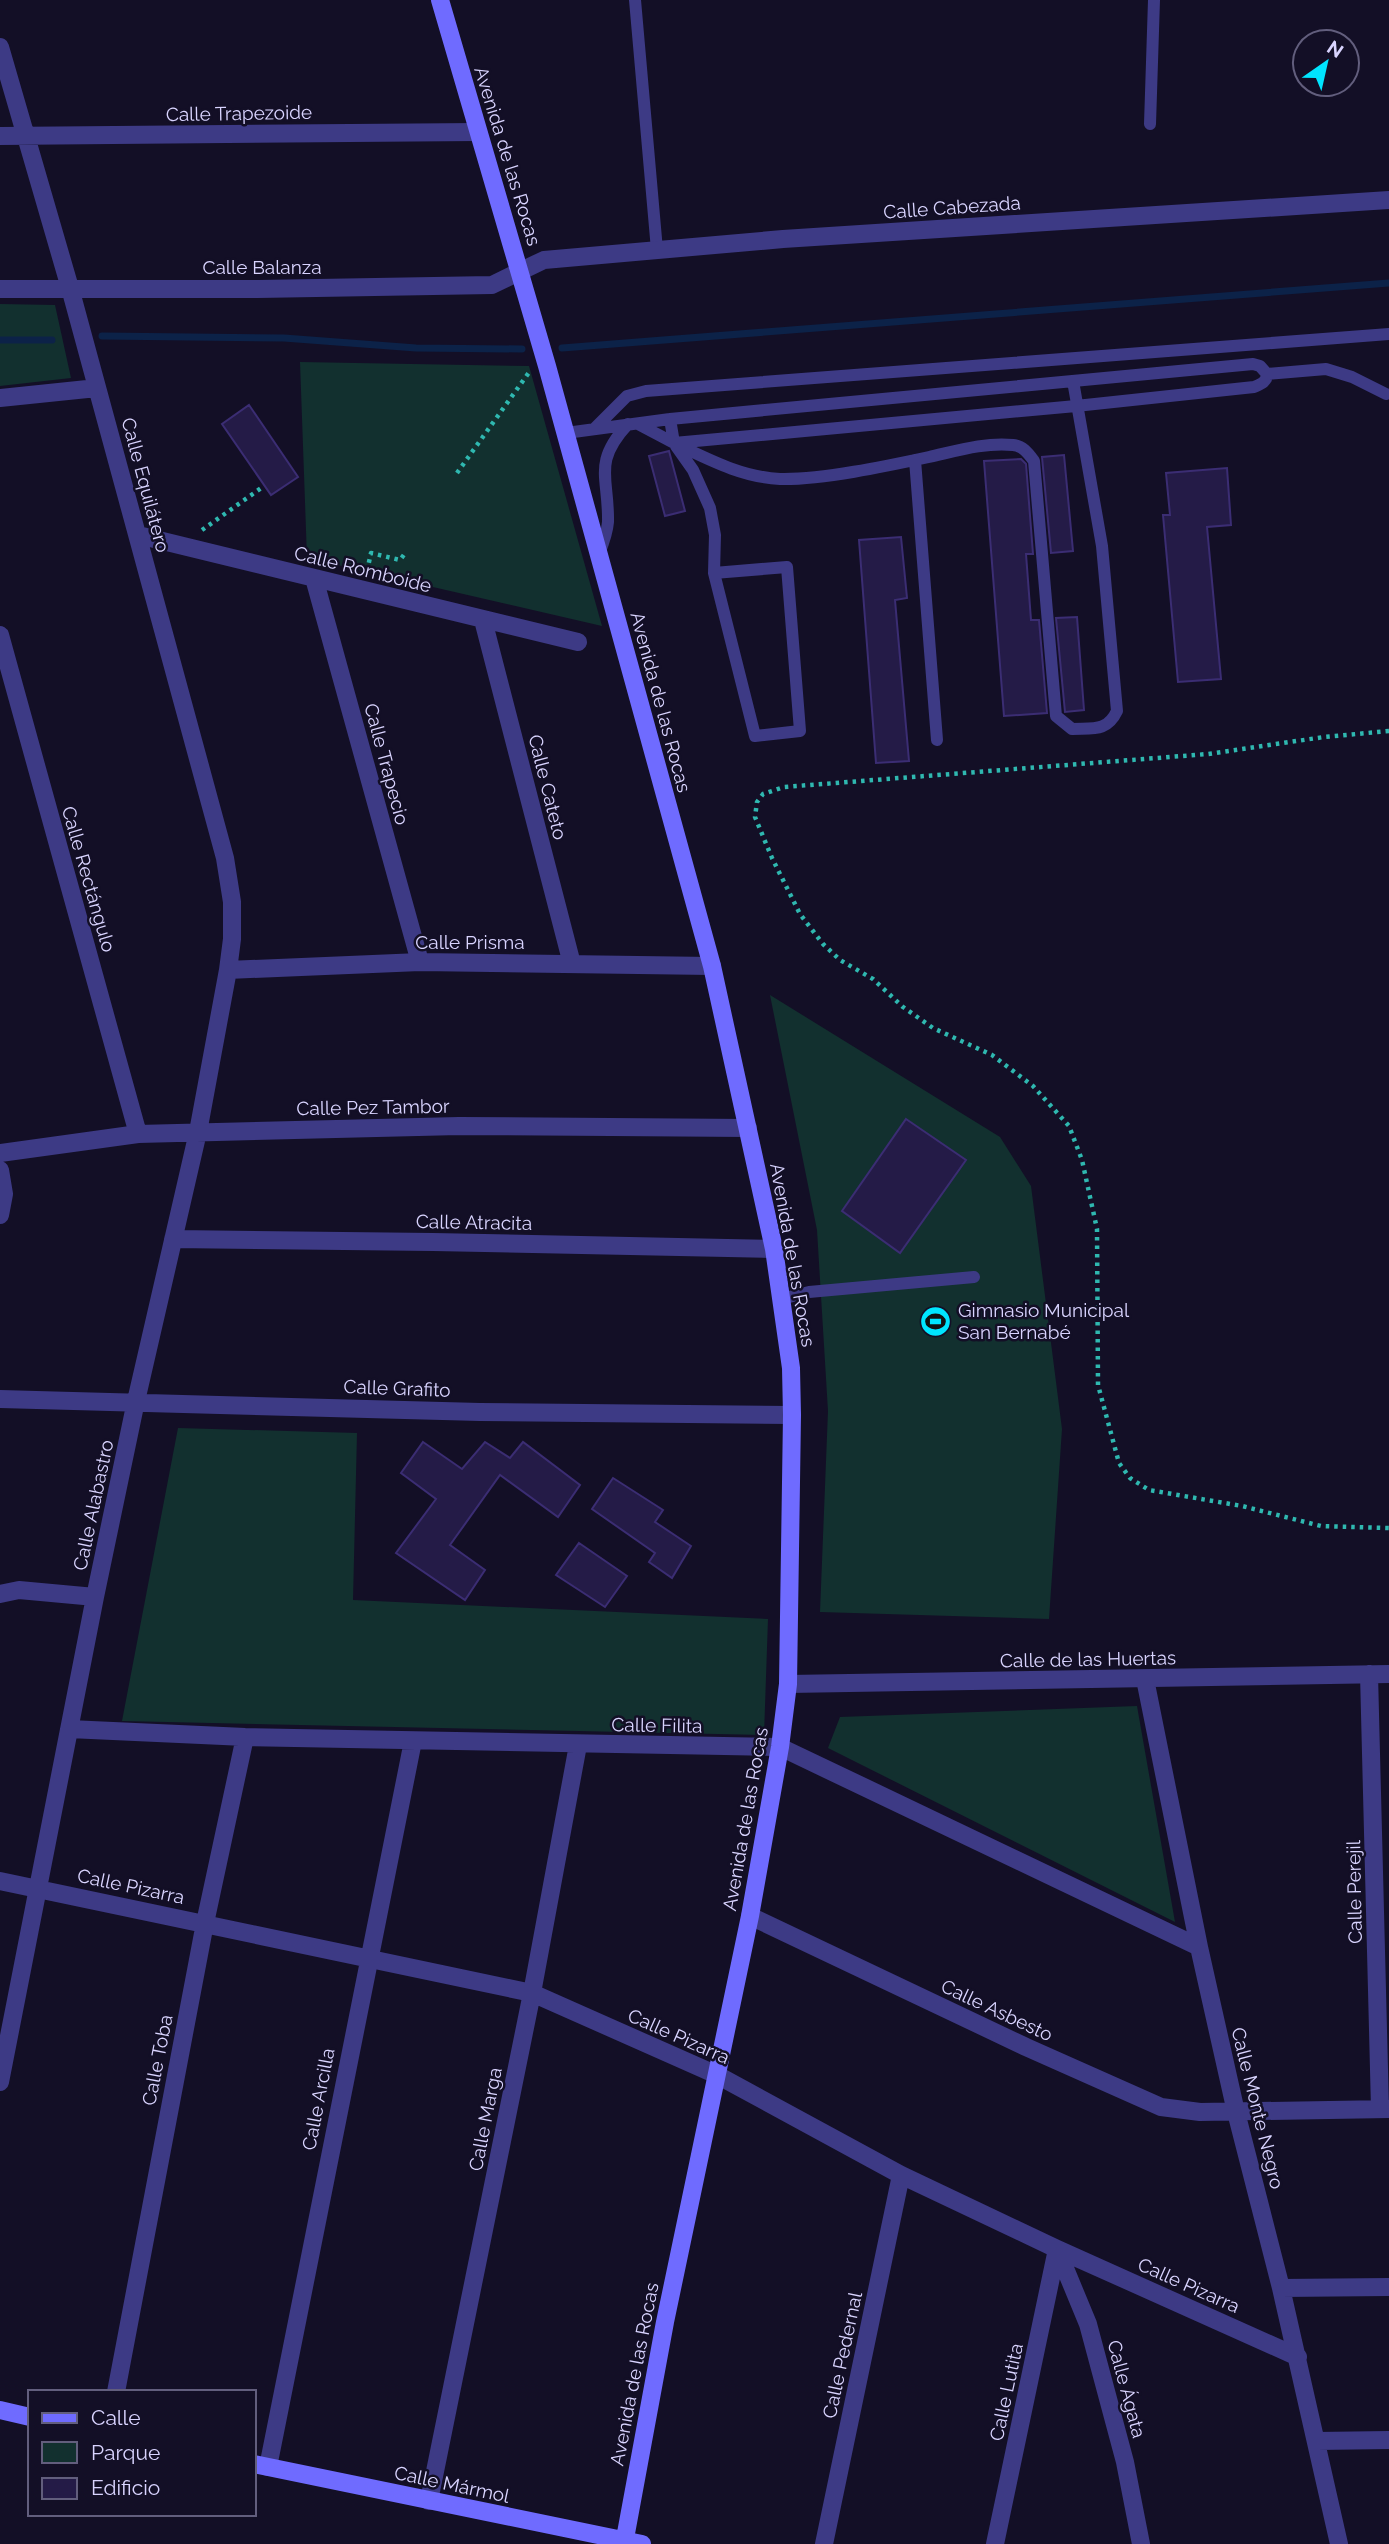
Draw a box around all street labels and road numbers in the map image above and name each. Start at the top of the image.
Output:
street label: Avenida de las Rocas [470,64,546,248]
street label: Calle Trapezoide [166,101,312,125]
street label: Calle Cabezada [883,191,1021,223]
street label: Calle Balanza [202,256,322,278]
street label: Calle Equilátero [117,415,175,555]
street label: Calle Romboide [292,541,434,597]
street label: Avenida de las Rocas [626,609,696,795]
street label: Calle Trapecio [360,701,414,827]
street label: Calle Cateto [524,732,572,842]
street label: Calle Rectángulo [58,804,120,954]
street label: Calle Prisma [415,931,525,953]
street label: Calle Pez Tambor [296,1095,450,1119]
street label: Avenida de las Rocas [766,1161,820,1349]
street label: Calle Atracita [416,1210,532,1234]
street label: Calle Grafito [343,1375,451,1401]
street label: Calle Alabastro [68,1438,118,1572]
street label: Calle de las Huertas [1000,1646,1176,1672]
street label: Calle Filita [611,1713,703,1737]
street label: Avenida de las Rocas [718,1725,772,1913]
street label: Calle Perejil [1342,1839,1366,1944]
street label: Calle Pizarra [75,1864,187,1908]
street label: Calle Asbesto [938,1975,1056,2045]
street label: Calle Pizarra [625,2004,733,2068]
street label: Calle Toba [137,2013,177,2107]
street label: Calle Monte Negro [1227,2025,1289,2191]
street label: Calle Arcilla [297,2046,339,2152]
street label: Calle Marga [464,2065,506,2173]
street label: Calle Pizarra [1135,2253,1243,2317]
street label: Avenida de las Rocas [605,2281,663,2467]
street label: Calle Pedernal [818,2289,866,2420]
street label: Calle Ágata [1103,2338,1151,2440]
street label: Calle Lutita [985,2341,1027,2443]
street label: Calle Mármol [392,2461,512,2507]

